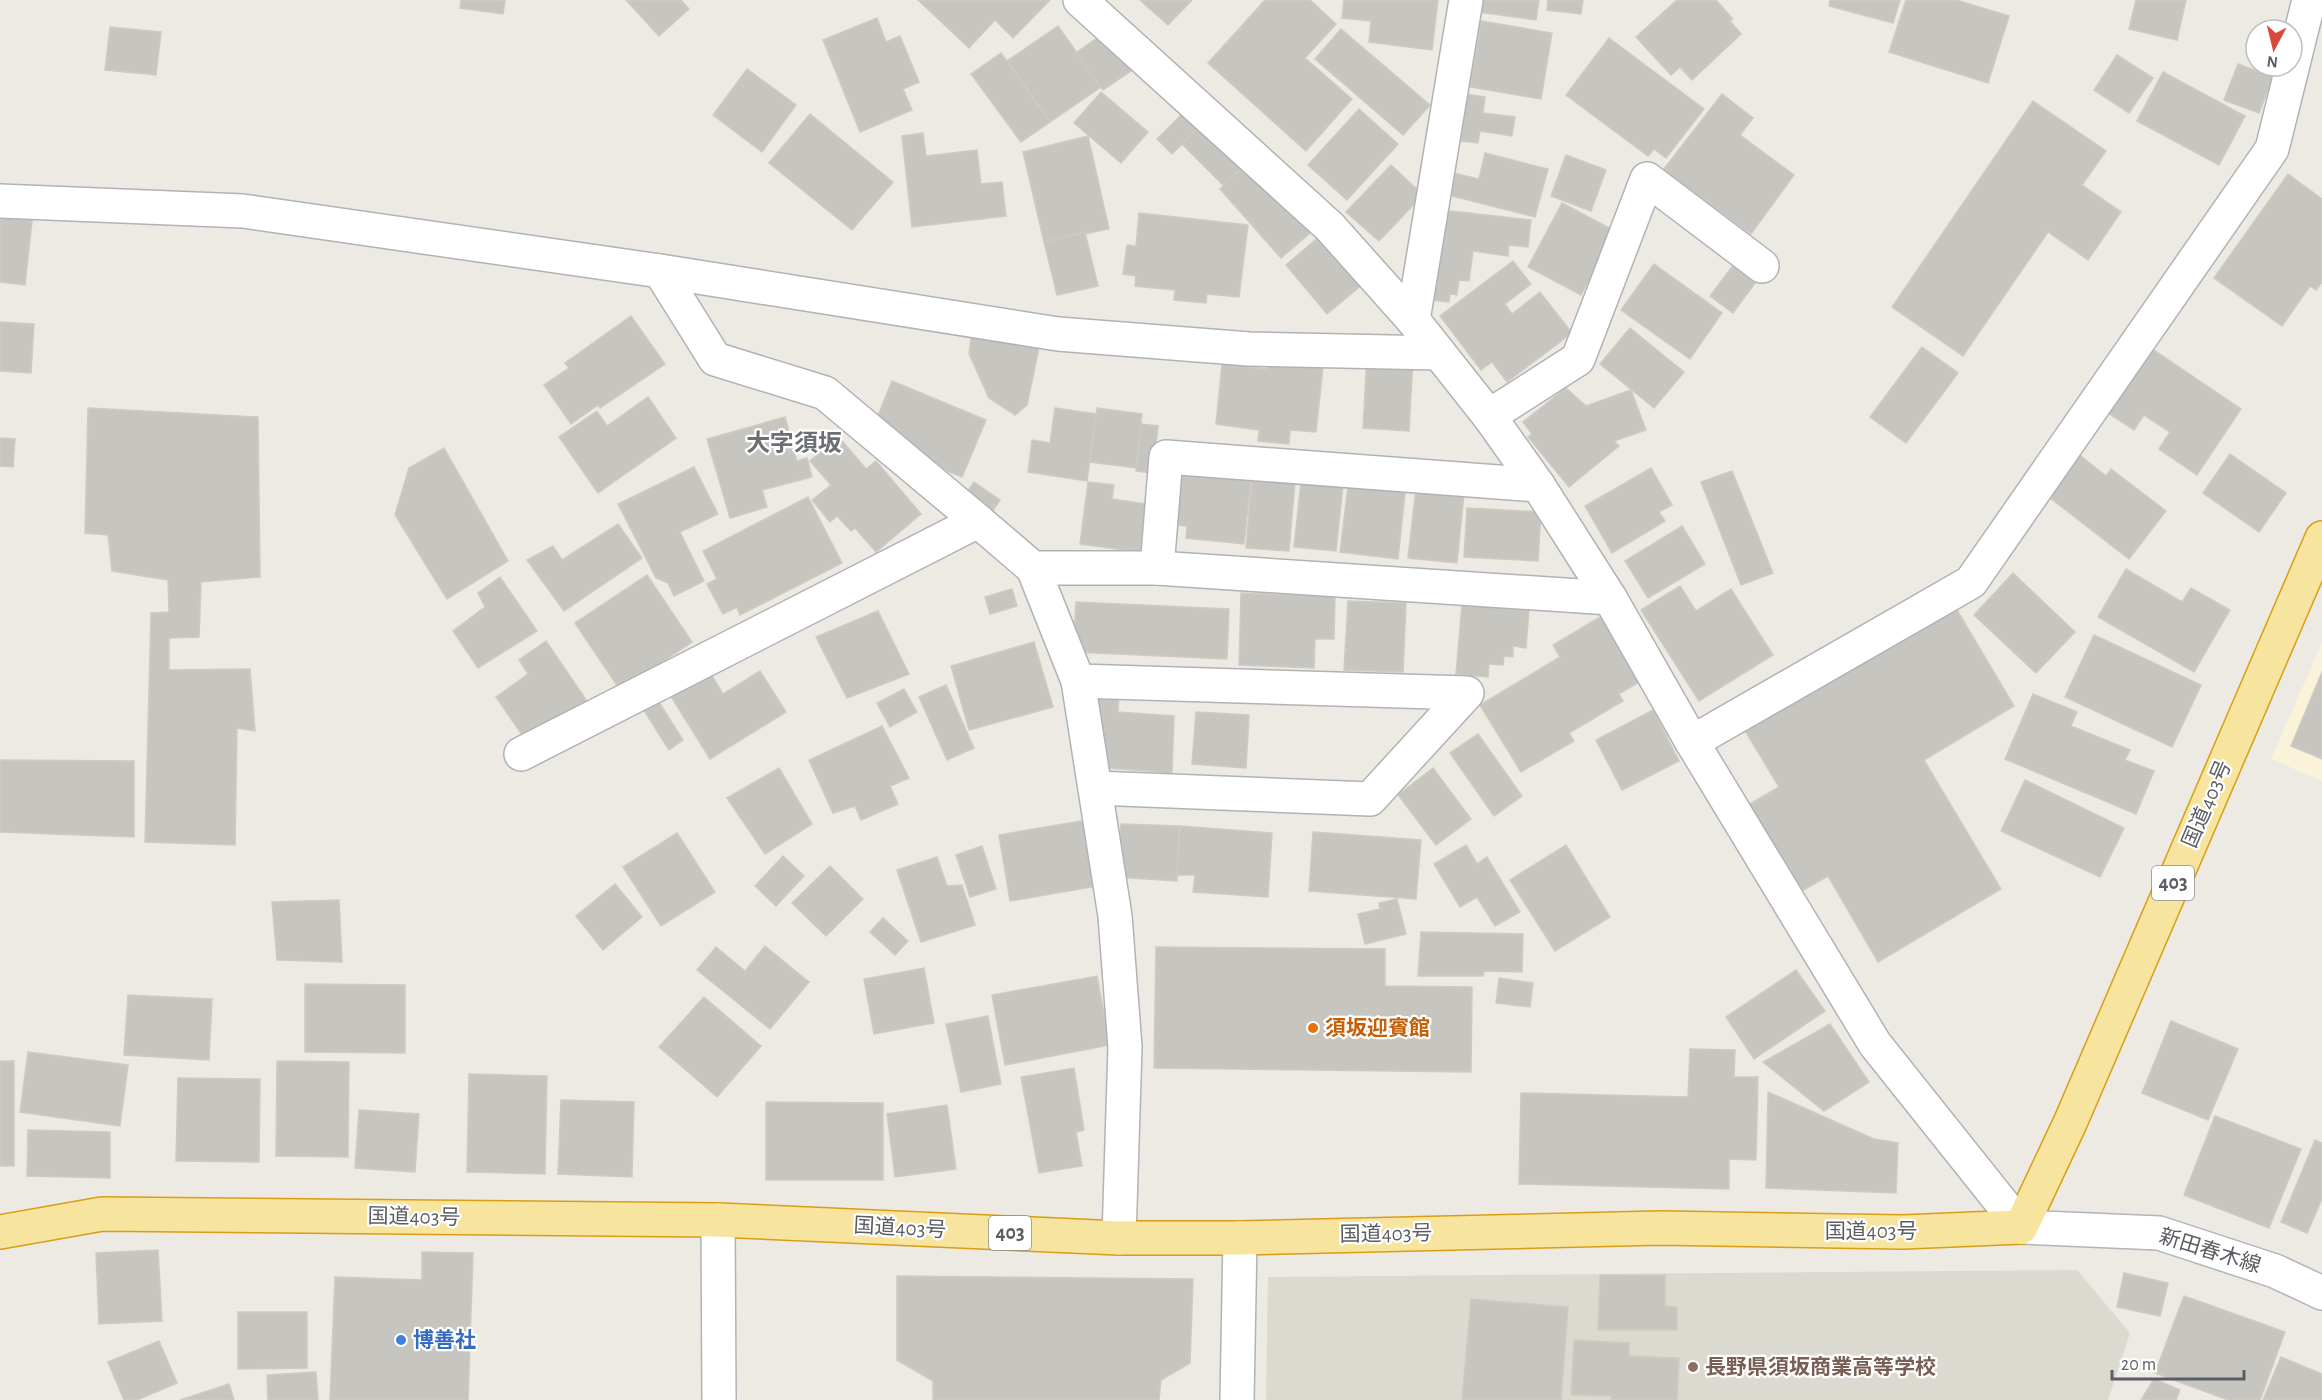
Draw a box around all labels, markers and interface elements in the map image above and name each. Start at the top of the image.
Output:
north arrow [2244,18,2304,78]
text: N [2266,53,2279,71]
district label: 大字須坂 [746,430,842,456]
street label: 国道403号 [2178,757,2235,851]
road number: 403 [2152,866,2194,900]
place label: 須坂迎賓館 [1325,1017,1430,1039]
marker: 須坂迎賓館 [1306,1021,1320,1035]
street label: 国道403号 [367,1205,461,1228]
street label: 国道403号 [853,1214,947,1241]
road number: 403 [989,1216,1031,1250]
street label: 国道403号 [1825,1220,1917,1242]
street label: 国道403号 [1339,1222,1433,1245]
street label: 新田春木線 [2157,1225,2264,1276]
place label: 博善社 [413,1328,476,1351]
marker: 博善社 [394,1333,408,1347]
scale bar [2112,1343,2244,1381]
place label: 長野県須坂商業高等学校 [1705,1356,1936,1378]
text: 20 m [2121,1356,2156,1374]
marker: 長野県須坂商業高等学校 [1686,1360,1700,1374]

